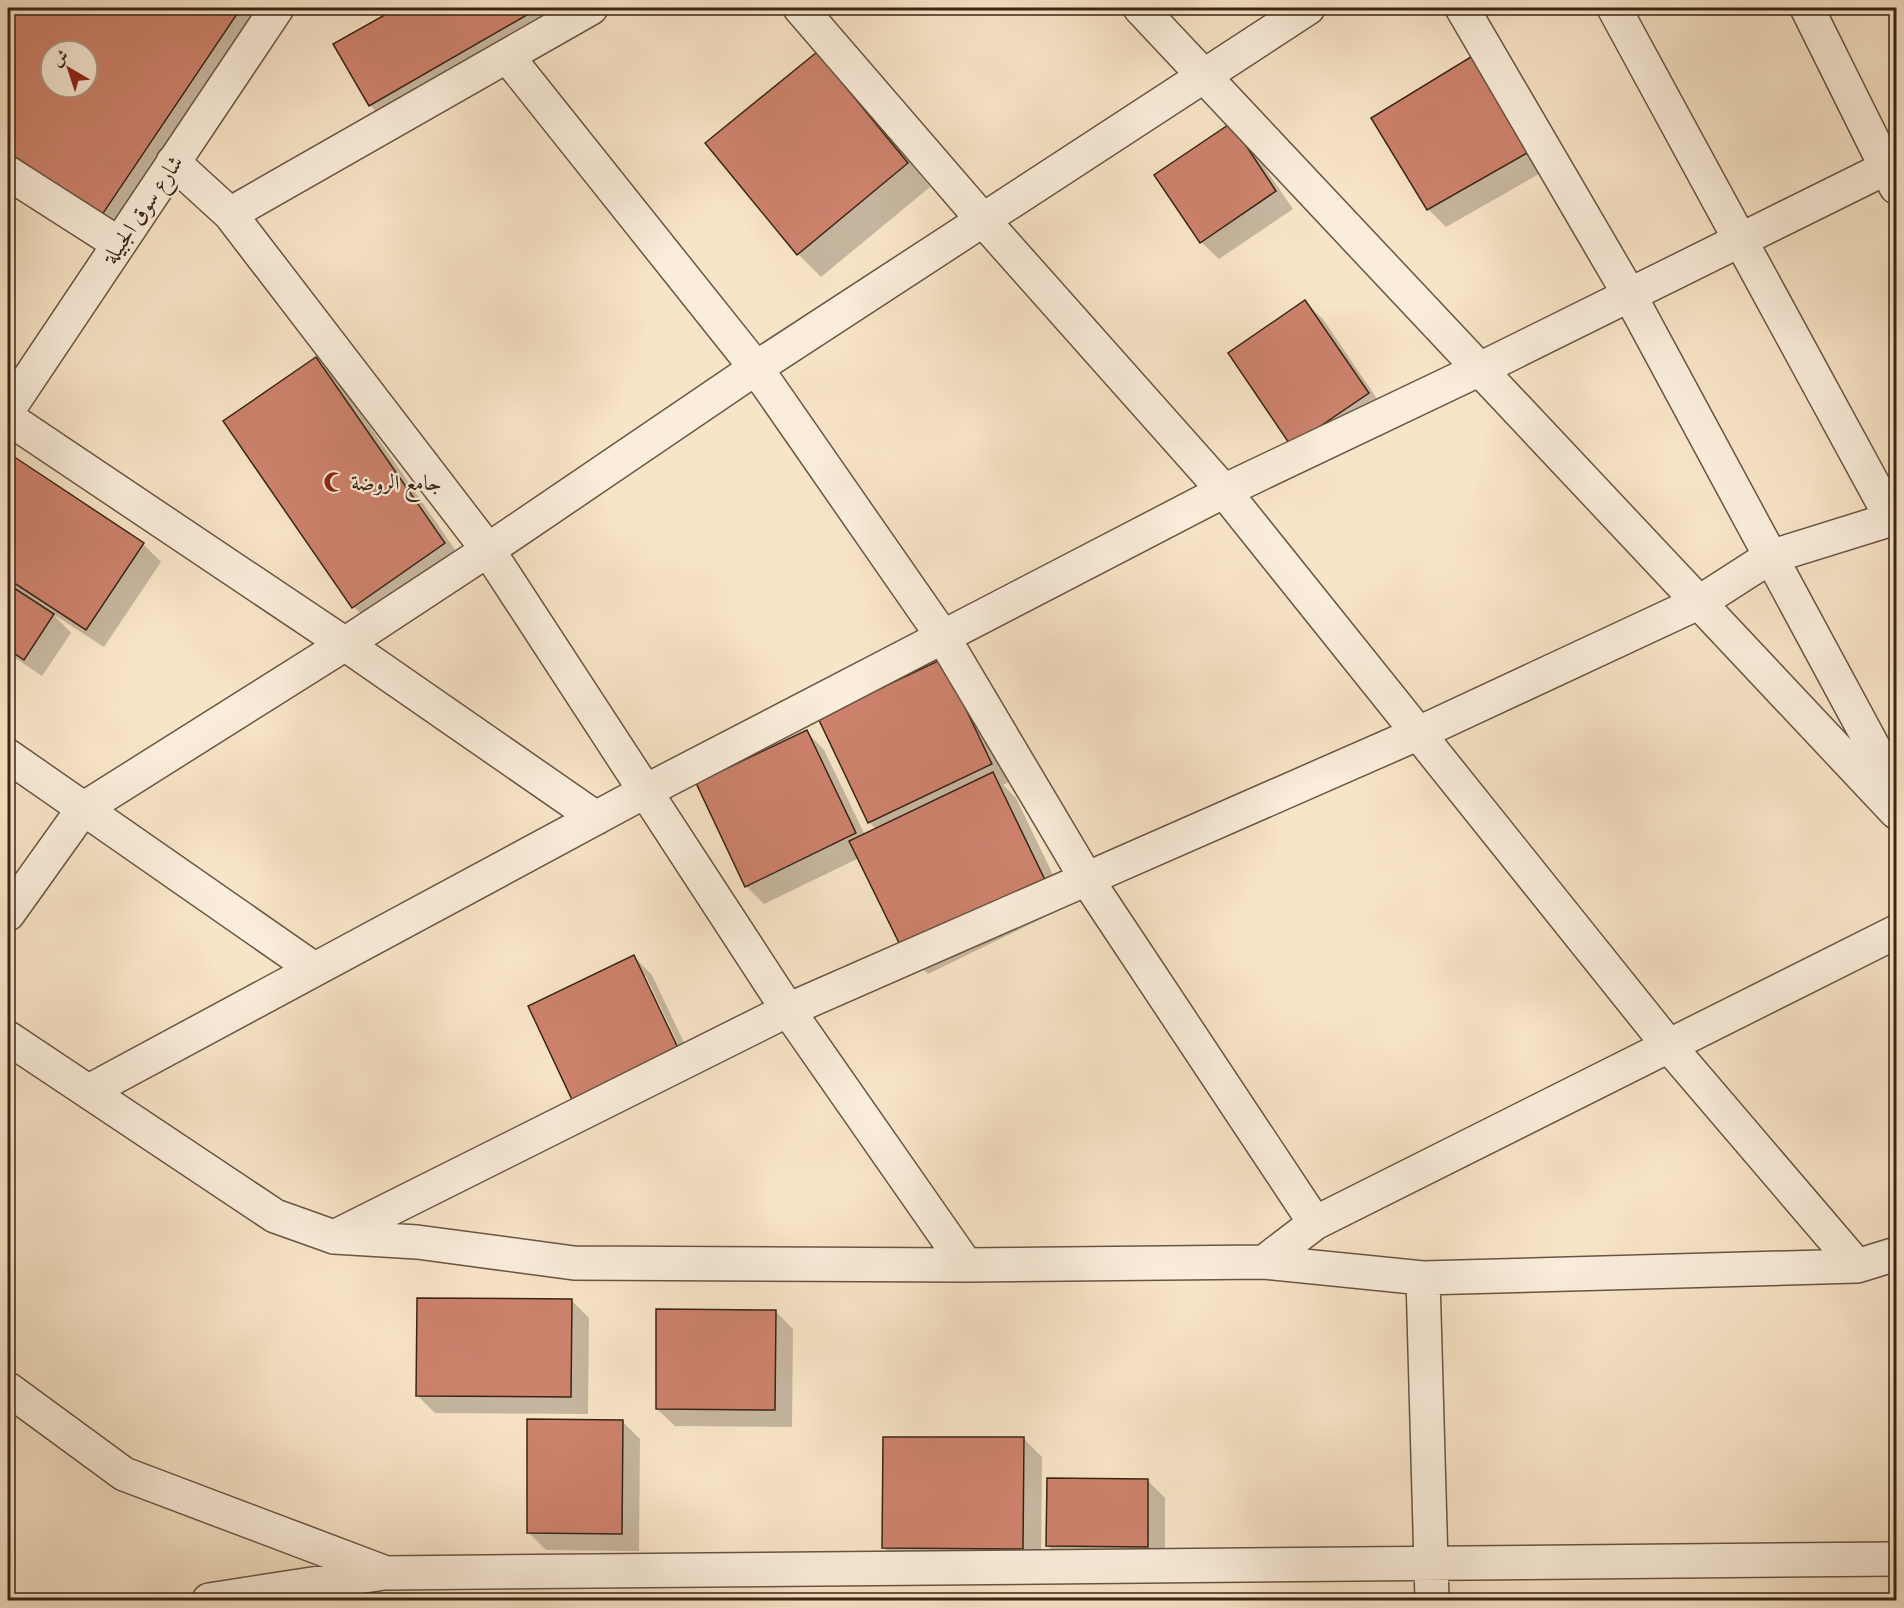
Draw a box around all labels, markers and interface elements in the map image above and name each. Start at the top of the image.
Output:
north arrow [39,39,99,99]
text: ش [48,45,75,73]
street label: شارع سوق الجبيلة [96,150,193,272]
place label: جامع الروضة [351,469,442,502]
mosque icon: جامع الروضة [322,470,346,494]

